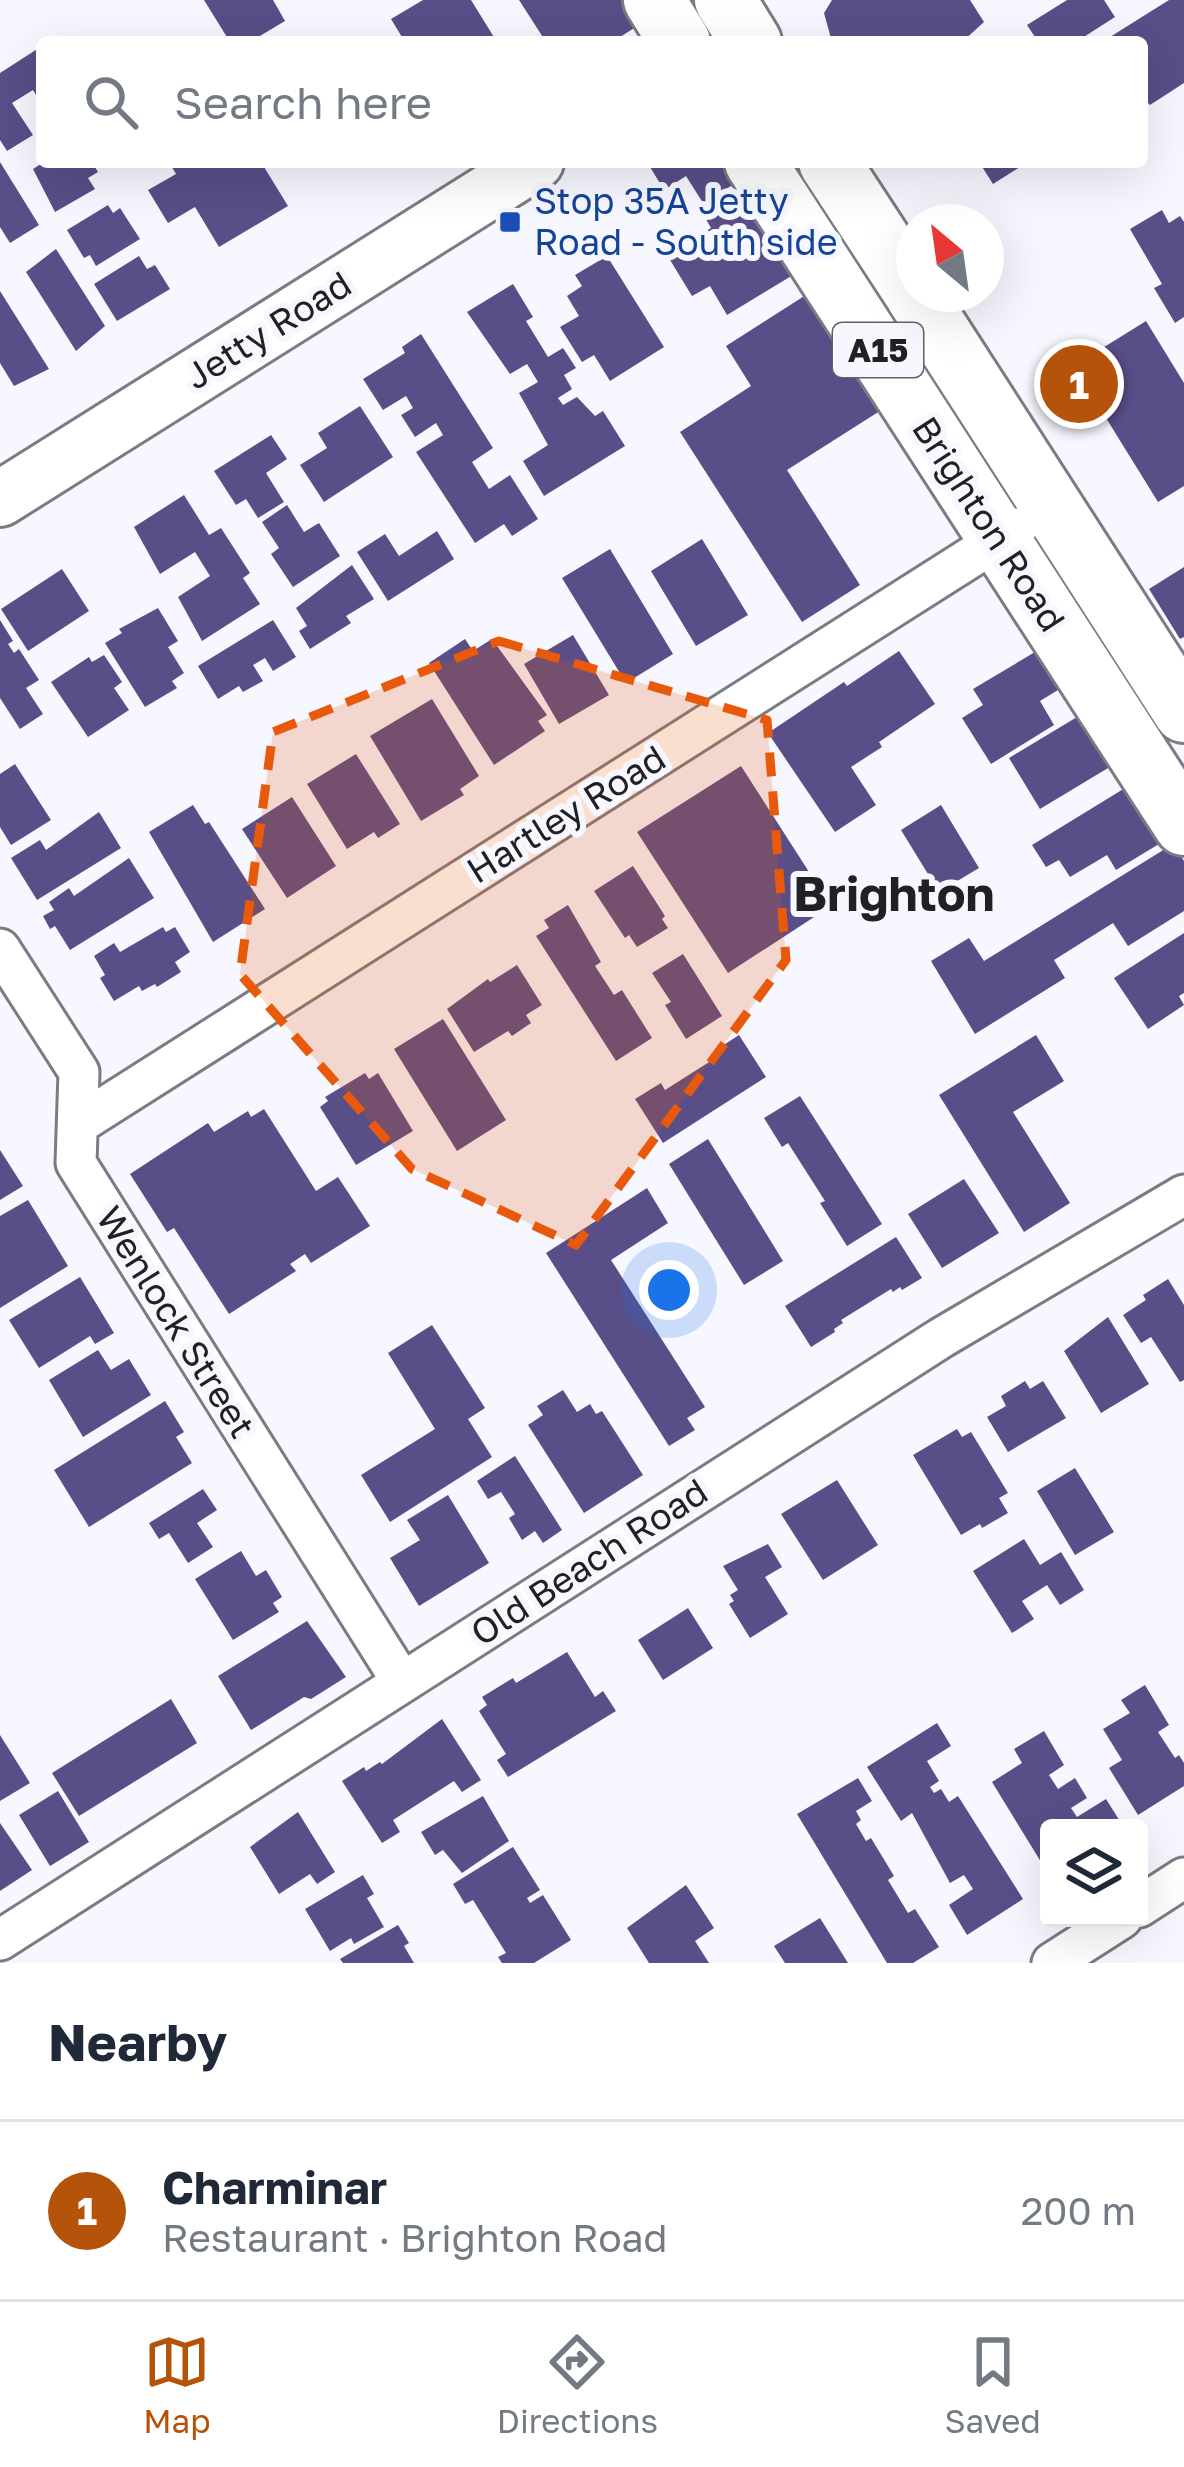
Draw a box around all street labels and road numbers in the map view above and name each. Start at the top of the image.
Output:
street label: Jetty Road [177,262,359,397]
road number: A15 [833,323,923,377]
street label: Brighton Road [904,408,1075,639]
street label: Hartley Road [459,736,673,892]
street label: Wenlock Street [88,1198,265,1445]
street label: Old Beach Road [462,1469,715,1654]

